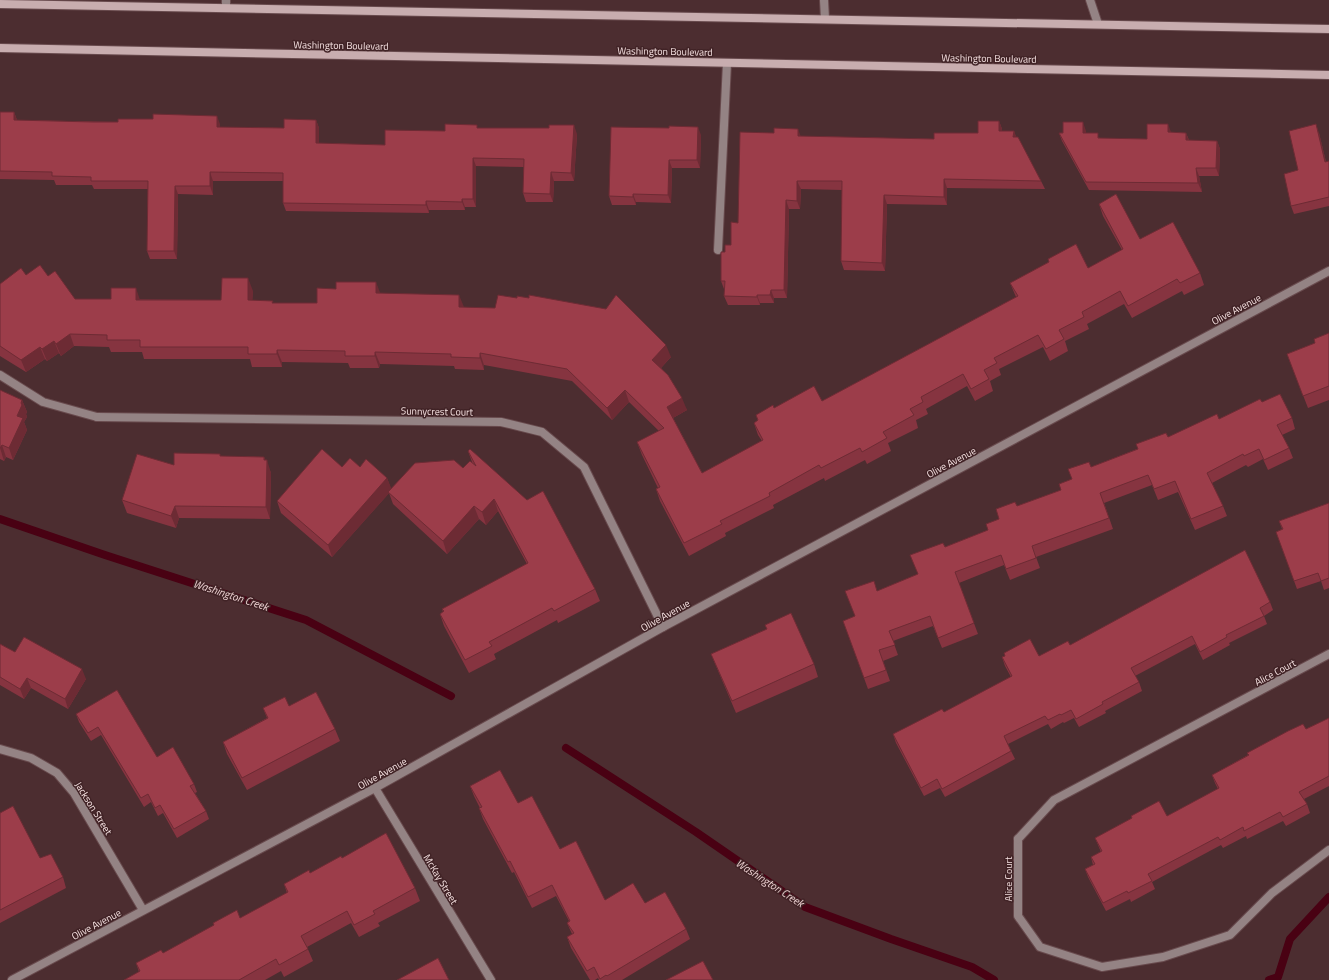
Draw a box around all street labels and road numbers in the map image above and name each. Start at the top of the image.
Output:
street label: Washington Boulevard [293,37,389,54]
street label: Washington Boulevard [617,43,713,60]
street label: Washington Boulevard [941,50,1037,67]
street label: Olive Avenue [1209,290,1264,329]
street label: Sunnycrest Court [401,403,474,420]
street label: Olive Avenue [924,443,979,482]
street label: Olive Avenue [638,596,693,635]
street label: Alice Court [1252,655,1299,690]
street label: Olive Avenue [355,754,410,793]
street label: Jackson Street [71,779,116,838]
street label: McKay Street [420,851,462,908]
street label: Alice Court [1001,856,1016,901]
street label: Olive Avenue [69,905,124,944]

